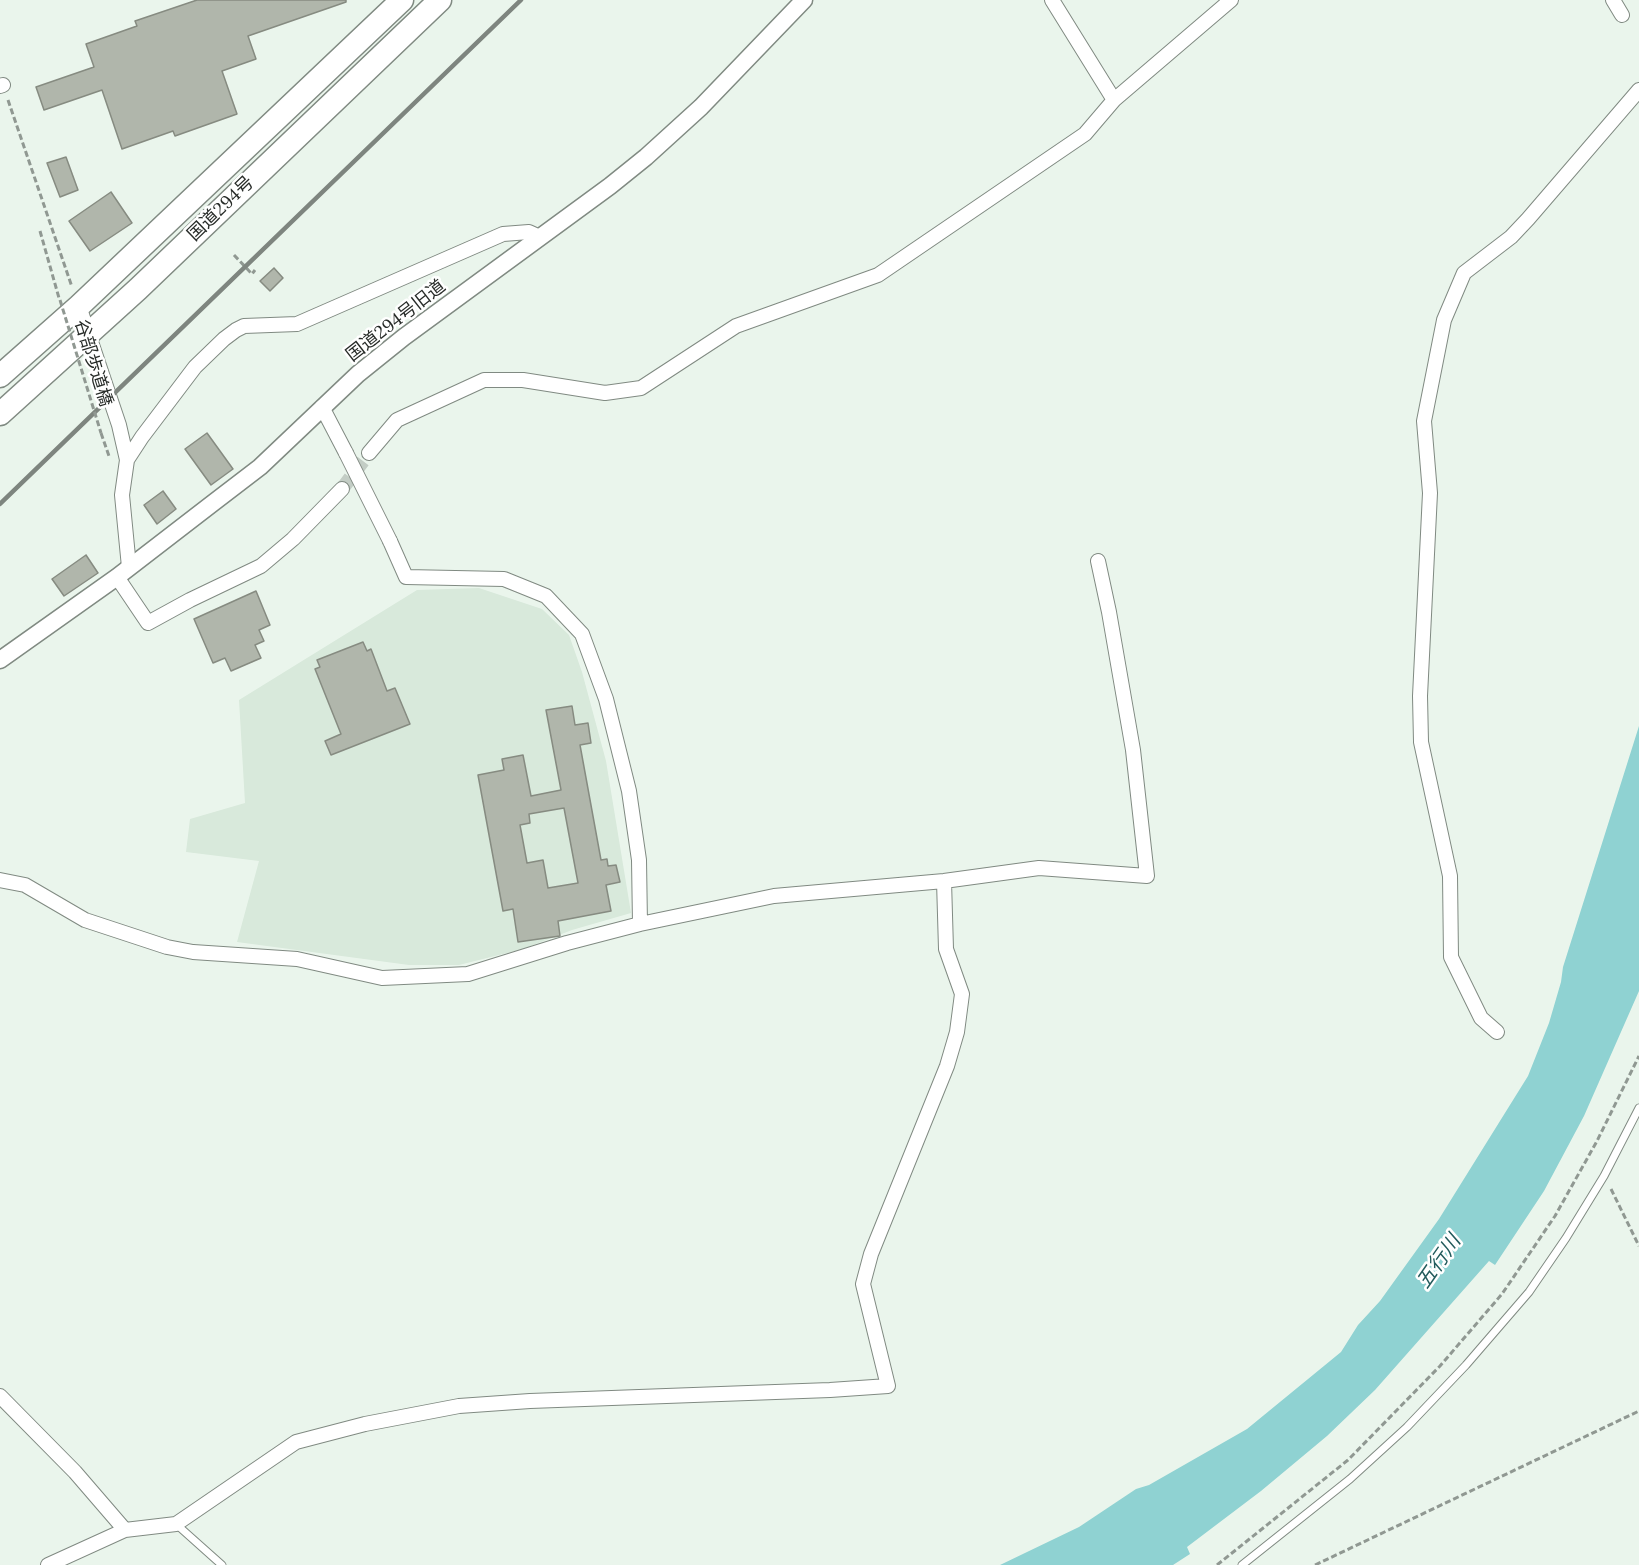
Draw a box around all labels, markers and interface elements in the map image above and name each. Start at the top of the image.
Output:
street label: 国道294号 [183,172,259,246]
street label: 国道294号旧道 [342,276,450,366]
street label: 谷部歩道橋 [70,317,116,409]
water label: 五行川 [1412,1231,1466,1293]

